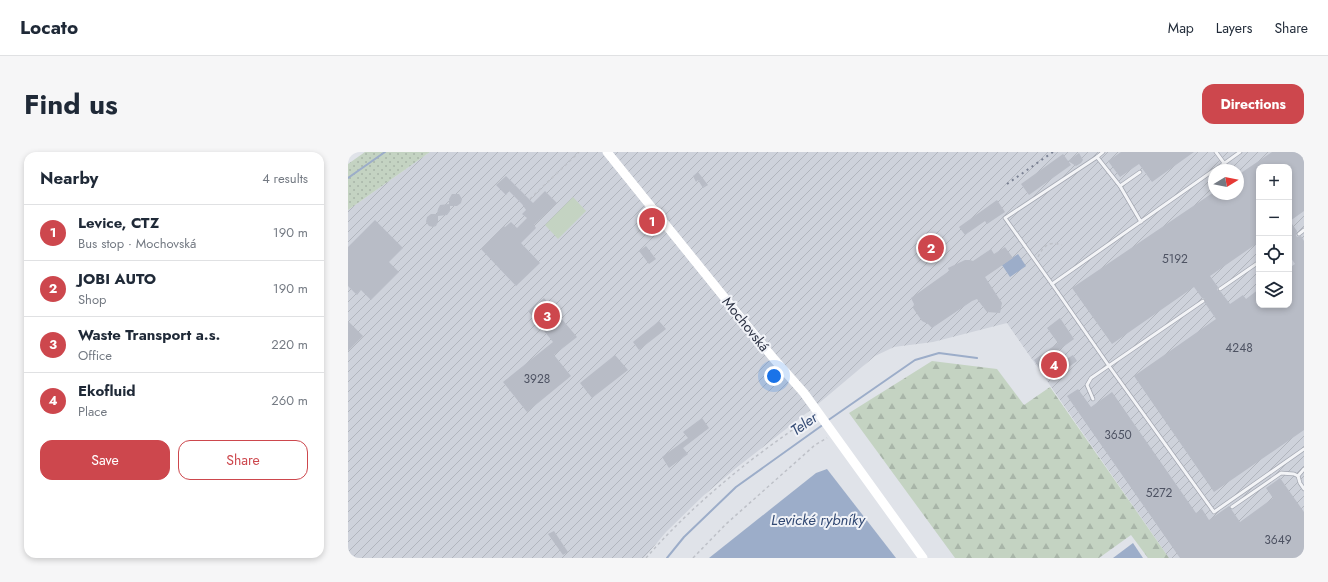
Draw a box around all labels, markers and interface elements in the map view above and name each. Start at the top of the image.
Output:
text: Locato [20,14,78,41]
text: Map [1168,18,1194,38]
text: Layers [1216,18,1252,38]
text: Share [1274,18,1308,38]
text: Find us [24,84,118,125]
button: Directions [1202,84,1304,124]
north arrow [1208,164,1244,200]
map controls [1256,164,1292,308]
button: + [1256,164,1292,200]
text: Nearby [40,166,98,190]
text: 4 results [262,169,308,188]
button: − [1256,200,1292,236]
pin: 1 [639,206,665,236]
text: Levice, CTZ [78,212,159,234]
text: 1 [50,223,56,242]
text: 190 m [273,223,308,242]
pin: 2 [918,233,944,263]
text: Bus stop · Mochovská [78,234,196,253]
button: locate [1256,236,1292,272]
house number: 5192 [1162,250,1188,268]
text: JOBI AUTO [78,268,156,290]
button: layers [1256,272,1292,308]
text: 2 [49,279,57,298]
text: 190 m [273,279,308,298]
text: Shop [78,290,106,309]
street label: Mochovská [718,292,774,356]
pin: 3 [534,301,560,331]
text: Waste Transport a.s. [78,324,220,346]
text: 3 [49,335,57,354]
text: 220 m [271,335,308,354]
house number: 4248 [1225,339,1253,357]
text: Office [78,346,112,365]
pin: 4 [1041,350,1067,380]
your location [764,366,784,386]
house number: 3928 [524,370,550,388]
text: Ekofluid [78,380,136,402]
text: 4 [48,391,58,410]
text: 260 m [271,391,308,410]
text: Place [78,402,107,421]
water label: Teler [786,406,823,441]
house number: 3650 [1104,426,1132,444]
button: Save [40,440,170,480]
button: Share [178,440,308,480]
house number: 5272 [1146,484,1173,502]
water label: Levické rybníky [771,509,866,531]
house number: 3649 [1264,531,1292,549]

